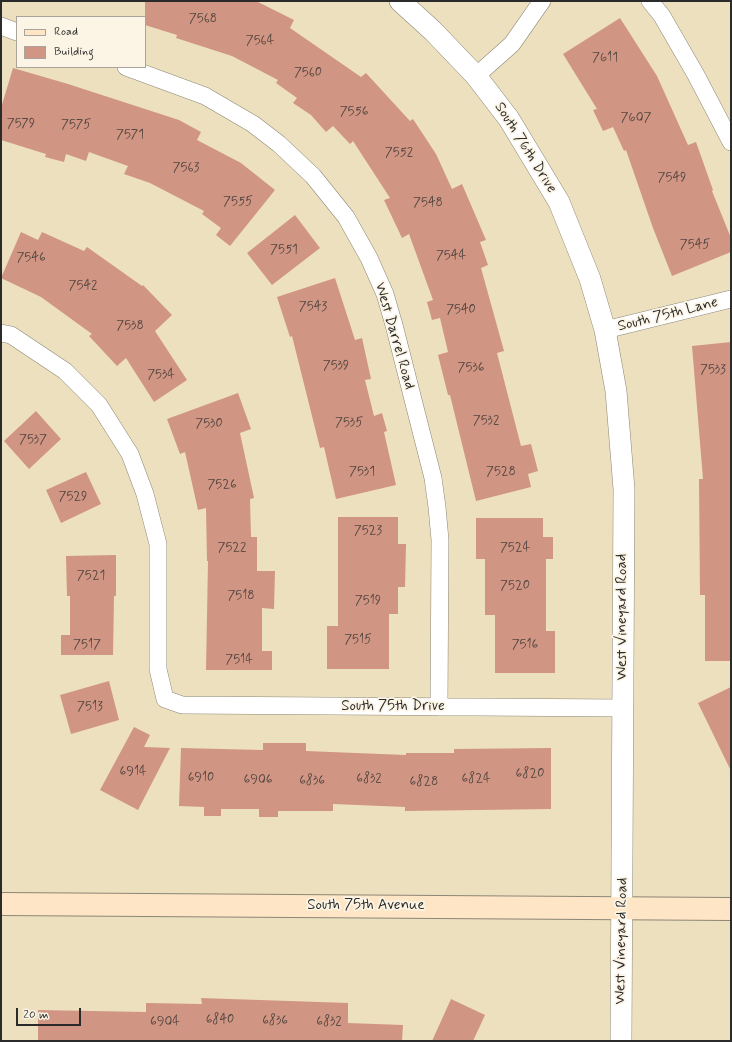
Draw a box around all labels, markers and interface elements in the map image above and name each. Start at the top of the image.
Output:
house number: 7568 [189,11,217,27]
legend [16,16,146,68]
text: Road [54,24,78,40]
house number: 7564 [246,33,274,49]
text: Building [54,44,94,60]
house number: 7611 [592,50,618,66]
house number: 7560 [294,65,322,81]
street label: South 76th Drive [490,99,560,197]
house number: 7556 [340,104,368,120]
house number: 7607 [621,110,651,126]
house number: 7579 [7,116,35,132]
house number: 7575 [61,117,91,133]
house number: 7571 [116,127,144,143]
house number: 7552 [385,145,413,161]
house number: 7563 [173,160,199,176]
house number: 7549 [658,170,686,186]
house number: 7555 [223,194,253,210]
house number: 7548 [413,195,443,211]
house number: 7545 [680,237,710,253]
house number: 7551 [270,242,298,258]
house number: 7544 [436,248,466,264]
house number: 7546 [16,250,46,266]
house number: 7542 [69,278,97,294]
street label: West Darrel Road [370,280,418,392]
street label: South 75th Lane [616,294,720,336]
house number: 7543 [299,299,327,315]
house number: 7540 [446,302,476,318]
house number: 7538 [116,318,144,334]
house number: 7539 [323,358,349,374]
house number: 7536 [458,360,484,376]
house number: 7533 [700,362,726,378]
house number: 7534 [147,367,175,383]
house number: 7532 [473,413,499,429]
house number: 7535 [335,415,363,431]
house number: 7530 [195,416,223,432]
house number: 7537 [19,432,47,448]
house number: 7531 [349,464,375,480]
house number: 7528 [486,464,516,480]
house number: 7526 [207,477,237,493]
house number: 7529 [59,489,87,505]
house number: 7523 [354,523,382,539]
house number: 7522 [218,540,246,556]
house number: 7524 [500,540,530,556]
street label: West Vineyard Road [614,554,632,680]
house number: 7521 [77,568,105,584]
house number: 7520 [500,578,530,594]
house number: 7518 [227,588,255,604]
house number: 7519 [355,593,381,609]
house number: 7515 [344,632,372,648]
house number: 7517 [73,637,101,653]
house number: 7516 [512,637,538,653]
house number: 7514 [225,652,253,668]
street label: South 75th Drive [341,698,445,716]
house number: 7513 [77,699,103,715]
house number: 6914 [119,764,147,780]
house number: 6820 [516,766,544,782]
house number: 6910 [188,770,214,786]
house number: 6832 [356,771,382,787]
house number: 6824 [461,771,491,787]
house number: 6906 [244,772,272,788]
house number: 6836 [299,773,325,789]
house number: 6828 [410,774,438,790]
street label: West Vineyard Road [612,878,632,1004]
street label: South 75th Avenue [307,897,425,915]
scale bar [18,1000,83,1026]
text: 20 m [23,1007,49,1023]
house number: 6840 [206,1012,234,1028]
house number: 6836 [262,1013,288,1029]
house number: 6904 [150,1014,180,1030]
house number: 6832 [316,1014,342,1030]

